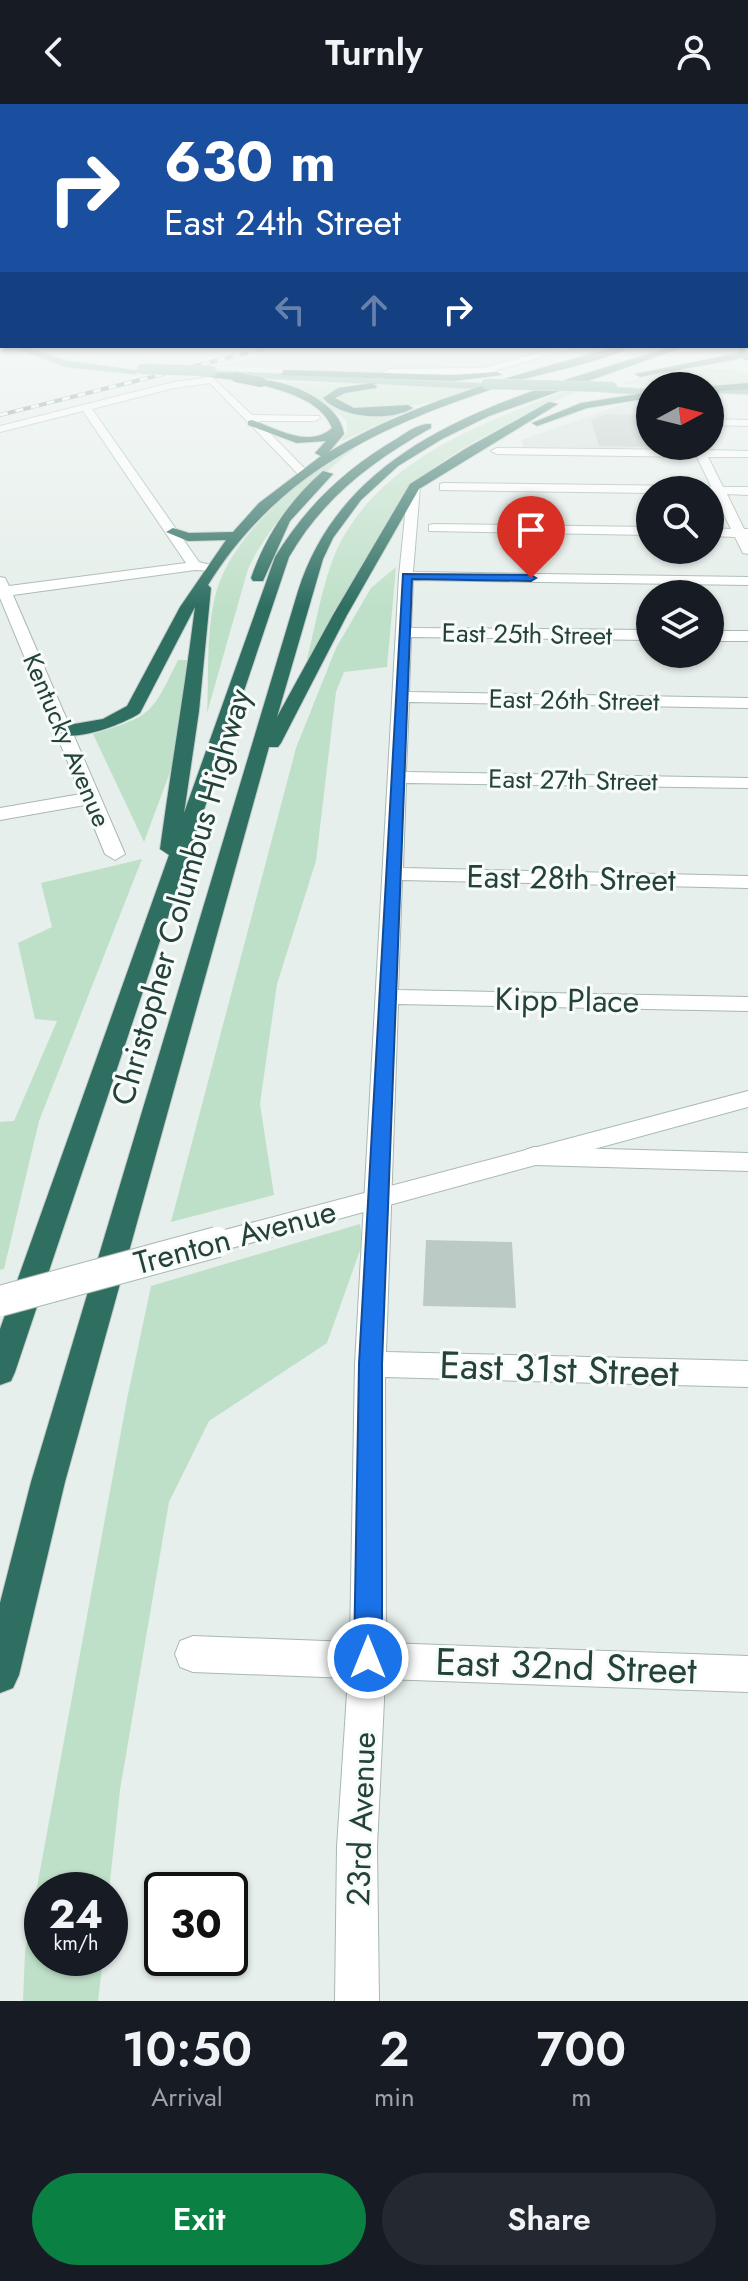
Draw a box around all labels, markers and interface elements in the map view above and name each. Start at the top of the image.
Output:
text: Turnly [325,26,423,78]
icon: back [32,30,76,74]
icon: person [672,30,716,74]
text: 630 m [164,121,336,202]
icon: right [32,136,136,240]
text: East 24th Street [164,196,401,248]
icon: left [268,288,312,332]
icon: ahead [352,288,396,332]
icon: right [436,288,480,332]
north arrow [636,372,724,460]
map controls [636,372,724,668]
button: search [636,476,724,564]
pin [497,496,565,578]
icon: arrive [509,508,553,552]
button: layers [636,580,724,668]
street label: East 25th Street [441,614,613,654]
street label: Kentucky Avenue [13,647,121,833]
street label: East 26th Street [488,680,660,721]
street label: Christopher Columbus Highway [99,682,263,1111]
street label: East 27th Street [488,760,659,800]
street label: East 28th Street [466,853,676,903]
street label: Kipp Place [494,976,640,1024]
street label: Trenton Avenue [129,1188,341,1286]
street label: East 31st Street [438,1337,680,1400]
position arrow [326,1616,410,1700]
street label: East 32nd Street [435,1633,697,1698]
street label: 23rd Avenue [335,1731,387,1907]
speed limit sign: 30 [144,1872,248,1976]
text: 24 [49,1885,103,1943]
text: km/h [53,1929,99,1958]
text: 10:50 [122,2015,252,2084]
text: 2 [379,2015,409,2084]
text: 700 [537,2015,626,2084]
text: Arrival [151,2078,223,2116]
text: min [374,2078,415,2116]
text: m [571,2078,591,2116]
button: Exit [32,2173,366,2265]
button: Share [382,2173,716,2265]

